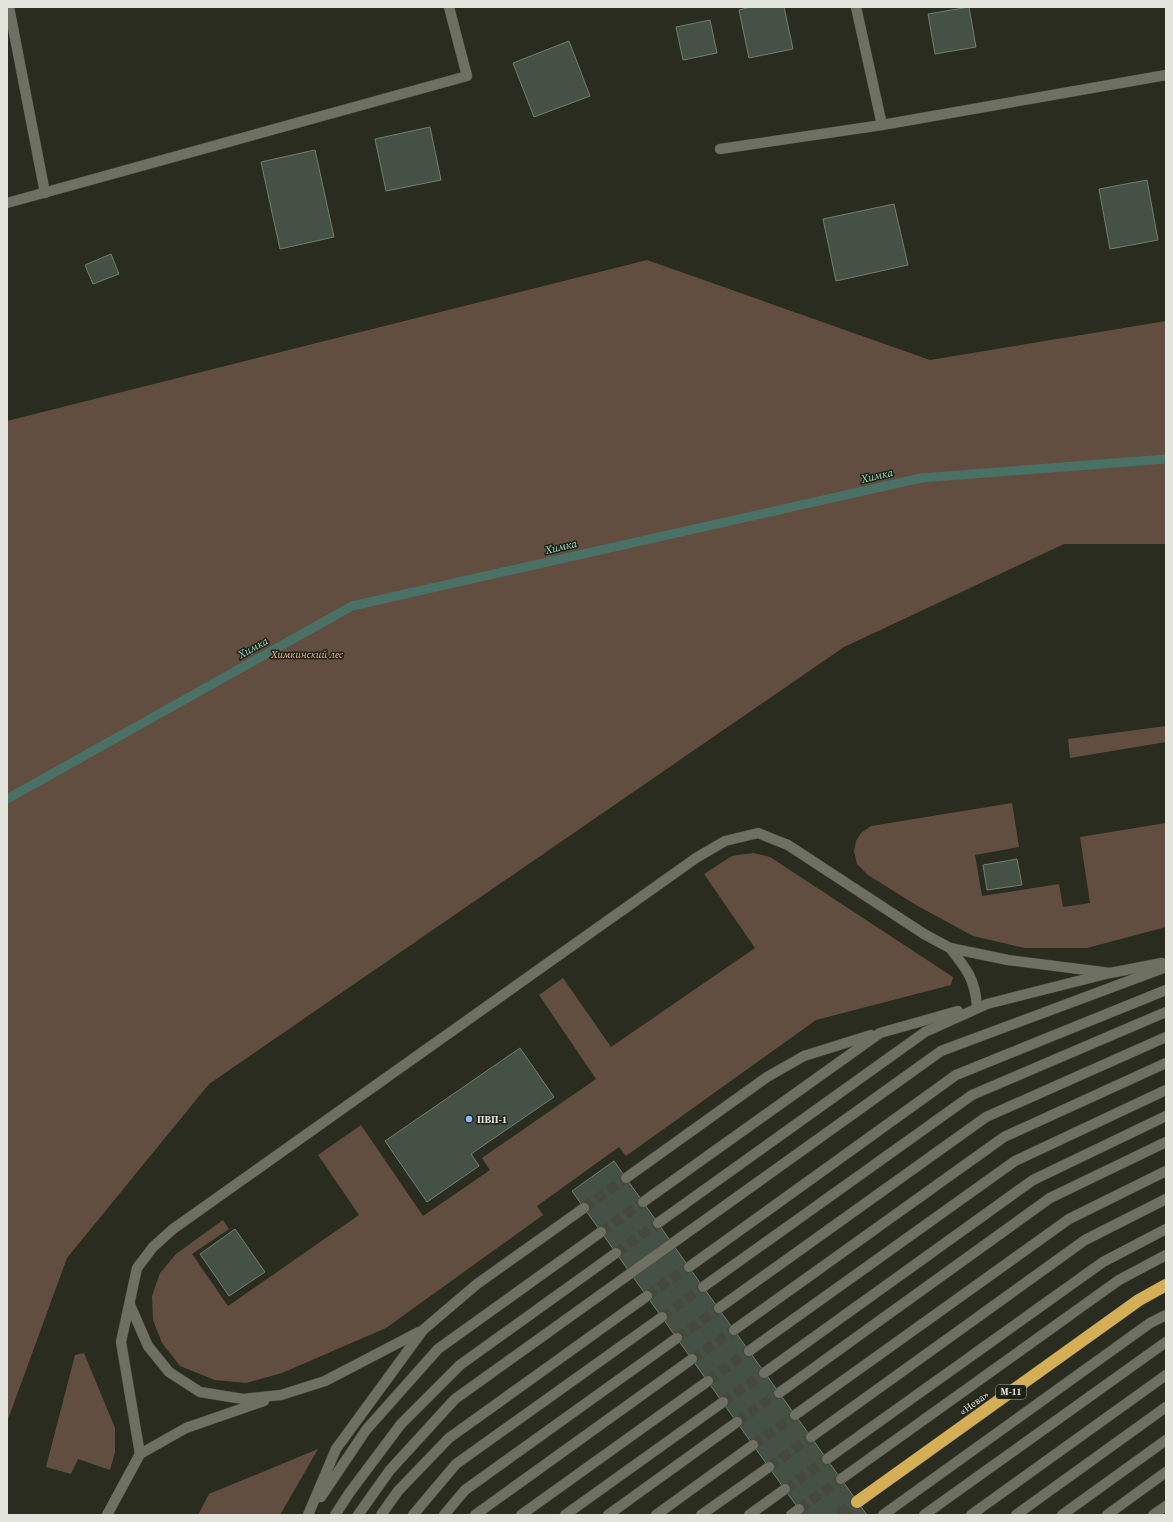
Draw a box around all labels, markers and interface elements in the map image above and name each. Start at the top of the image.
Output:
water label: Химка [858,465,895,487]
water label: Химка [542,536,579,558]
water label: Химка [234,633,271,663]
park label: Химкинский лес [270,648,344,661]
place label: ПВП-1 [477,1113,507,1126]
marker: ПВП-1 [464,1114,474,1124]
road number: М-11 [996,1385,1026,1399]
street label: «Нева» [957,1388,991,1418]

